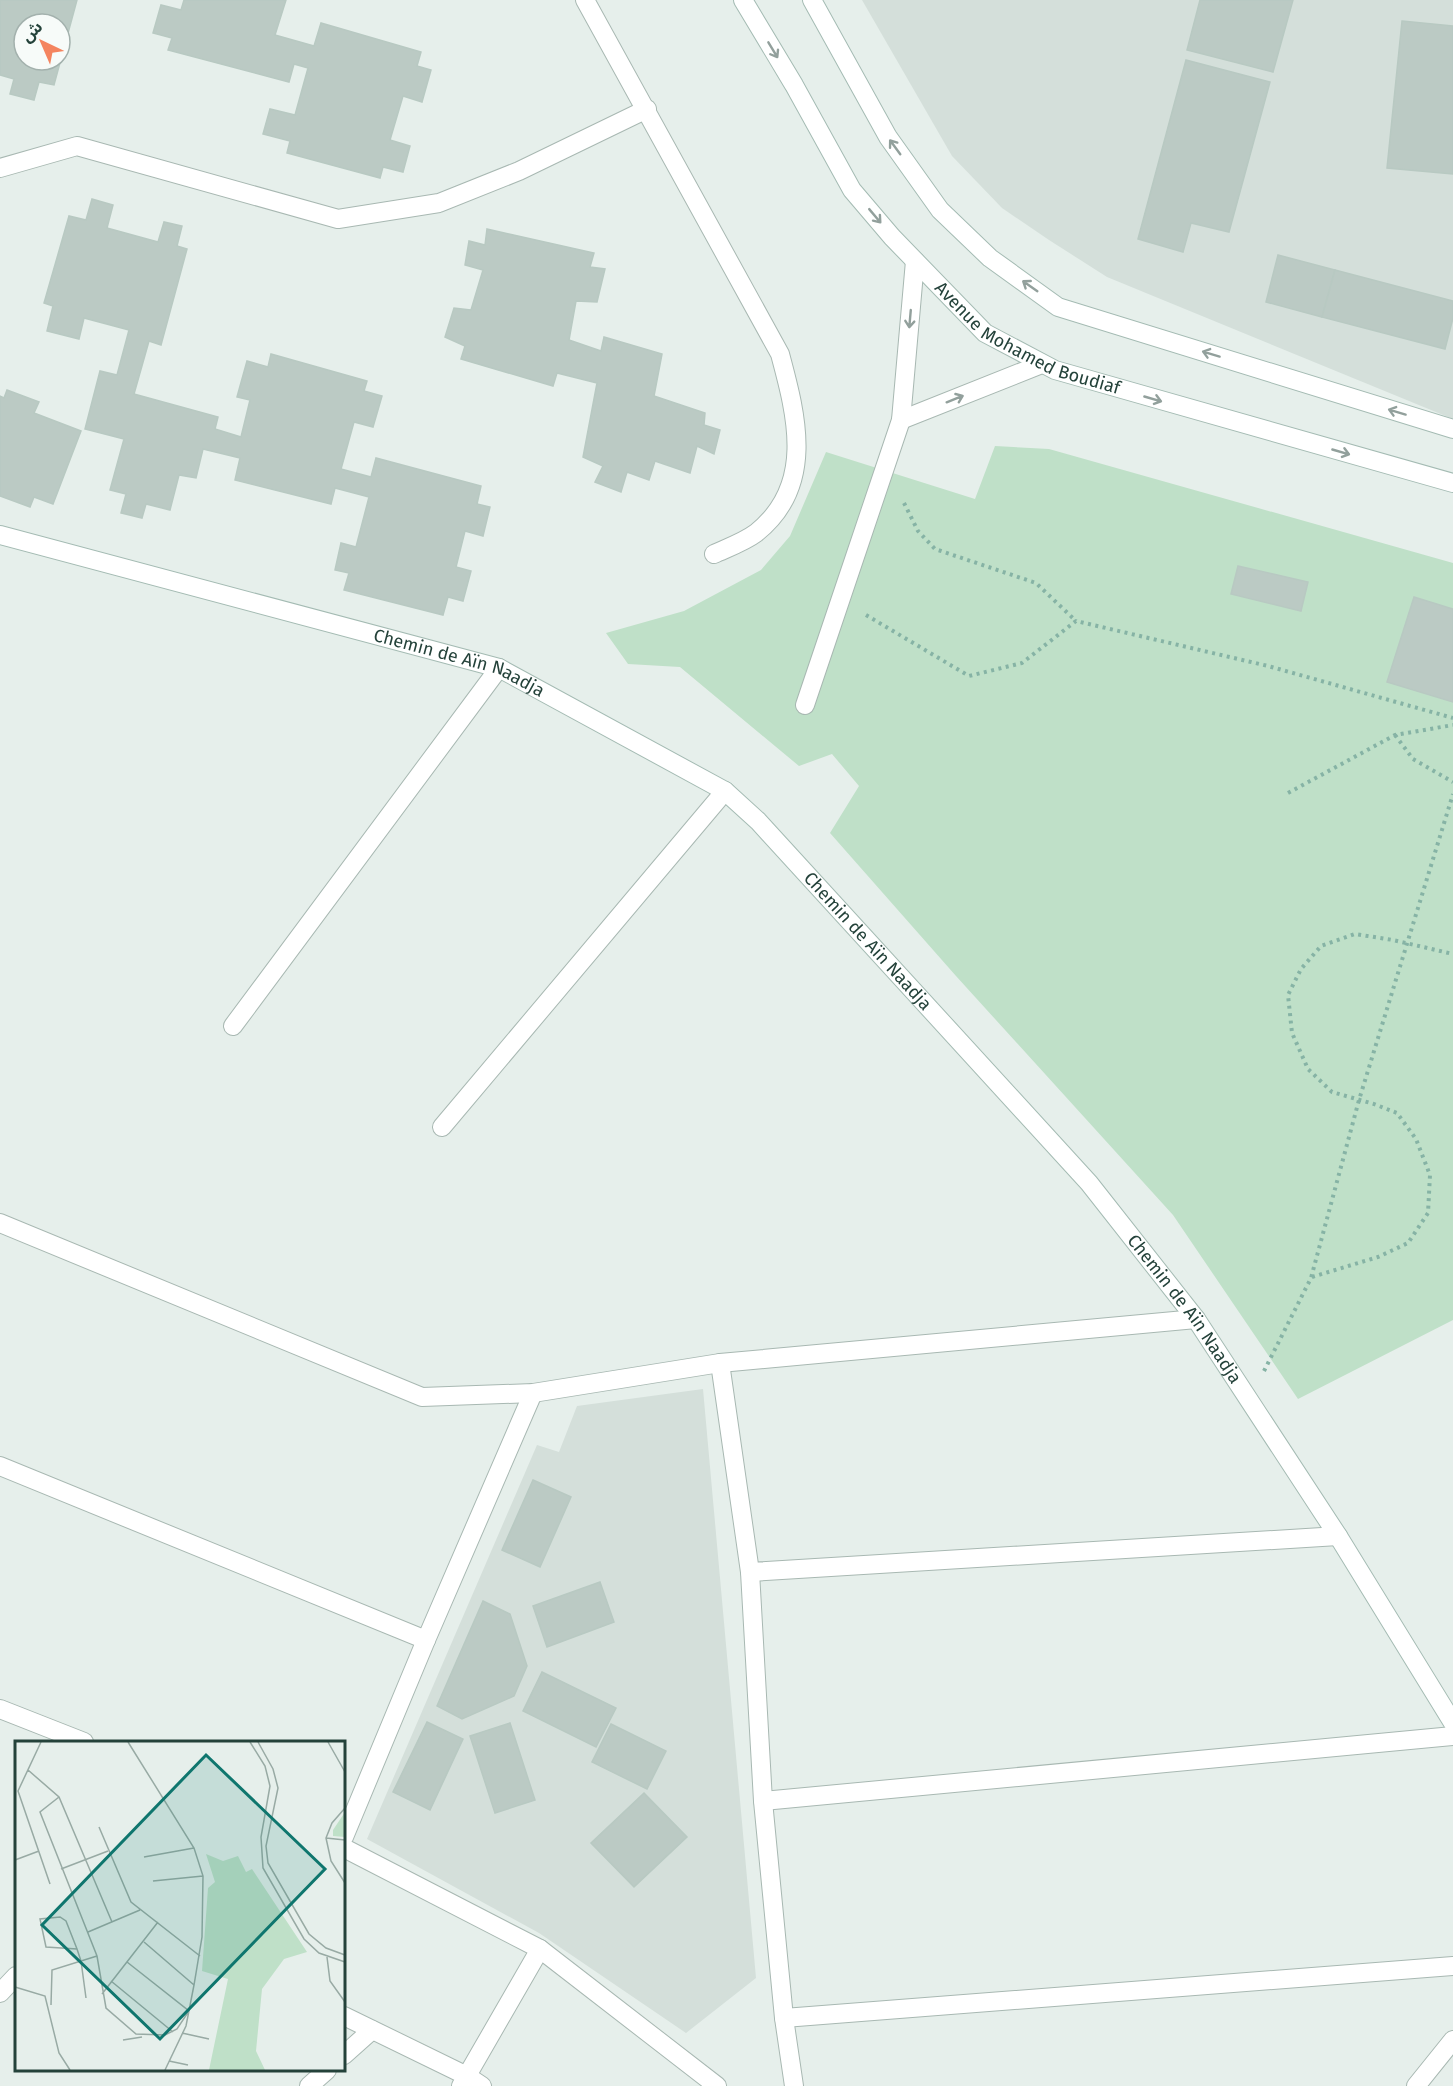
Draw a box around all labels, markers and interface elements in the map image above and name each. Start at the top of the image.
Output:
north arrow [12,12,72,72]
text: ش [17,17,46,46]
one-way arrow [768,41,780,58]
one-way arrow [889,140,902,156]
one-way arrow [868,208,881,224]
street label: Avenue Mohamed Boudiaf [930,277,1125,400]
one-way arrow [1022,280,1038,292]
one-way arrow [904,309,915,329]
one-way arrow [1202,348,1221,359]
one-way arrow [945,392,964,403]
one-way arrow [1143,394,1162,405]
one-way arrow [1388,406,1407,417]
one-way arrow [1331,446,1350,458]
street label: Chemin de Aïn Naadja [371,624,549,702]
street label: Chemin de Aïn Naadja [799,867,937,1015]
street label: Chemin de Aïn Naadja [1123,1230,1246,1388]
inset map [15,1741,345,2071]

